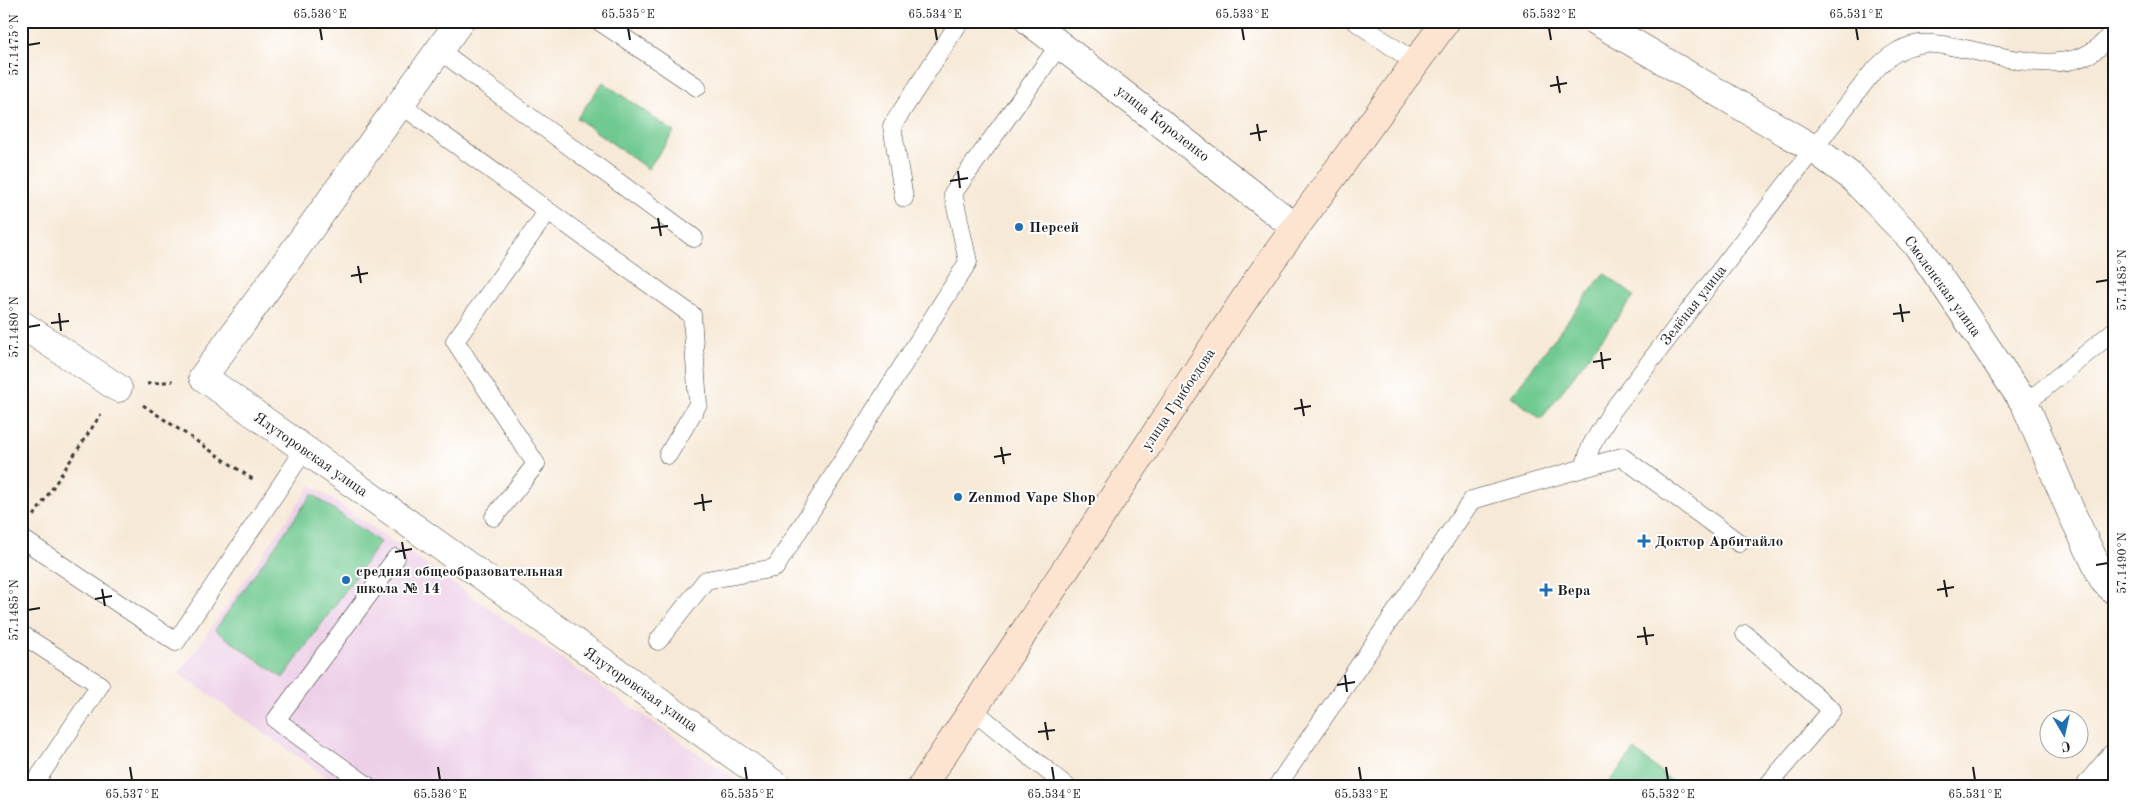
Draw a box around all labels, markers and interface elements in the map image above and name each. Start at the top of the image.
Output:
text: 65.536°E [293,8,347,21]
text: 65.535°E [601,8,655,21]
text: 65.534°E [908,8,962,21]
text: 65.533°E [1215,8,1269,21]
text: 65.532°E [1522,8,1576,21]
text: 65.531°E [1829,8,1883,21]
text: 57.1475°N [8,14,21,76]
street label: улица Короленко [1113,83,1212,165]
marker: Персей [1013,221,1025,233]
place label: Персей [1029,221,1079,236]
street label: Смоленская улица [1900,234,1984,341]
text: 57.1485°N [2116,249,2129,311]
street label: Зелёная улица [1658,263,1730,349]
text: 57.1480°N [8,296,21,358]
street label: улица Грибоедова [1140,346,1219,454]
street label: Ялуторовская улица [250,410,370,501]
marker: Zenmod Vape Shop [952,491,964,503]
place label: Zenmod Vape Shop [968,491,1096,506]
text: 57.1490°N [2116,532,2129,594]
marker: Доктор Арбитайло [1637,534,1651,548]
place label: Доктор Арбитайло [1655,535,1783,550]
place label: средняя общеобразовательная школа № 14 [356,565,563,597]
marker: средняя общеобразовательная школа № 14 [340,574,352,586]
text: 57.1485°N [8,579,21,641]
marker: Вера [1539,583,1553,597]
place label: Вера [1557,584,1591,599]
street label: Ялуторовская улица [580,645,700,736]
north arrow [2038,710,2088,760]
text: С [2060,738,2072,753]
text: 65.537°E [105,788,159,801]
text: 65.536°E [413,788,467,801]
text: 65.535°E [720,788,774,801]
text: 65.534°E [1027,788,1081,801]
text: 65.533°E [1334,788,1388,801]
text: 65.532°E [1641,788,1695,801]
text: 65.531°E [1948,788,2002,801]

